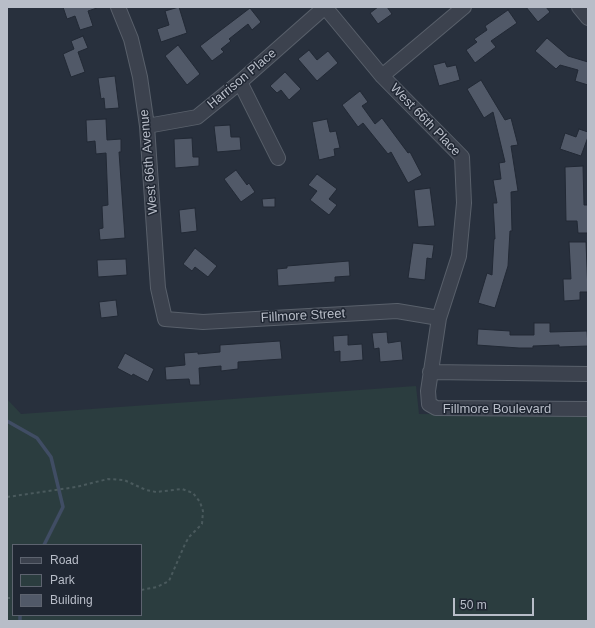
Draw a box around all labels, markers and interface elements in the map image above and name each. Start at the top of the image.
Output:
street label: Harrison Place [204,46,280,112]
street label: West 66th Place [387,81,463,159]
street label: West 66th Avenue [137,109,161,215]
street label: Fillmore Street [260,306,346,326]
street label: Fillmore Boulevard [443,401,551,417]
legend [12,544,142,616]
text: Road [50,553,79,567]
text: Park [50,573,75,587]
scale bar [455,590,536,616]
text: Building [50,593,93,607]
text: 50 m [460,598,487,612]

